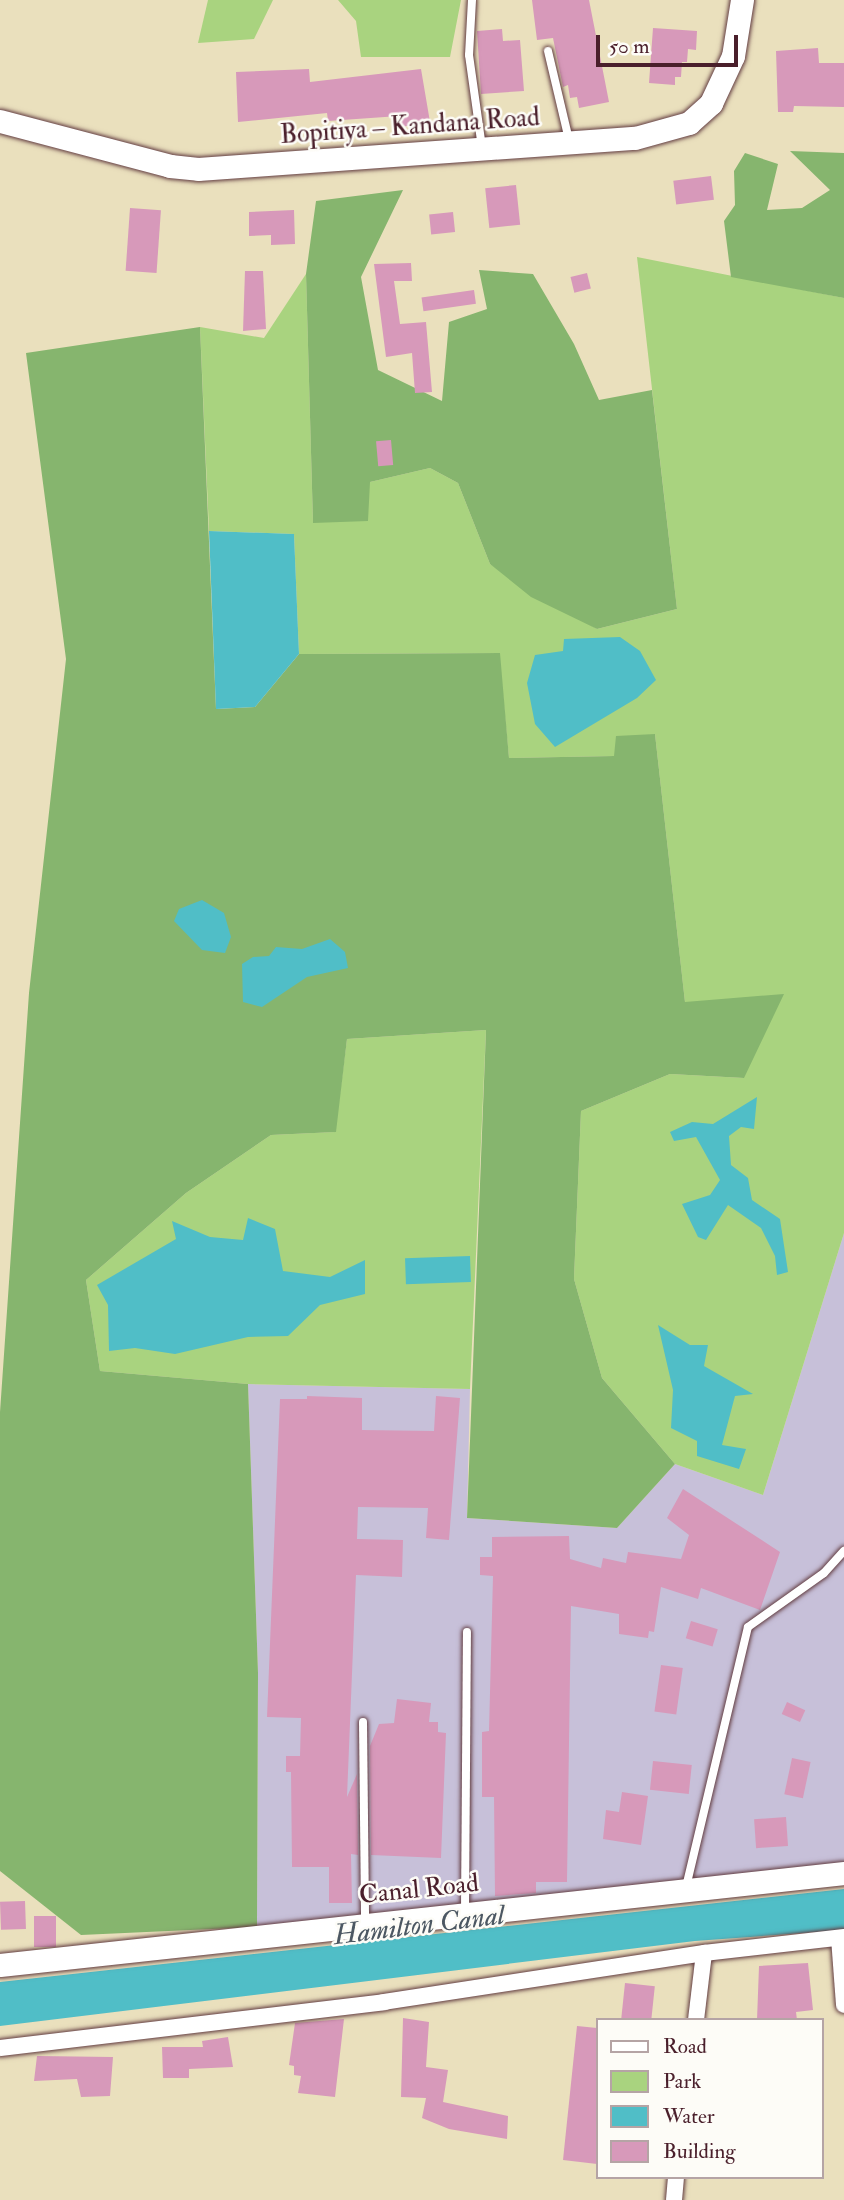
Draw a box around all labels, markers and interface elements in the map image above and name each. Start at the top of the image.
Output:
scale bar [599,21,741,65]
text: 50 m [609,33,650,60]
street label: Bopitiya – Kandana Road [279,102,541,152]
street label: Canal Road [358,1868,480,1912]
water label: Hamilton Canal [332,1899,506,1953]
legend [596,2018,823,2179]
text: Road [663,2033,707,2060]
text: Park [663,2068,701,2095]
text: Water [663,2103,715,2130]
text: Building [663,2138,736,2165]

